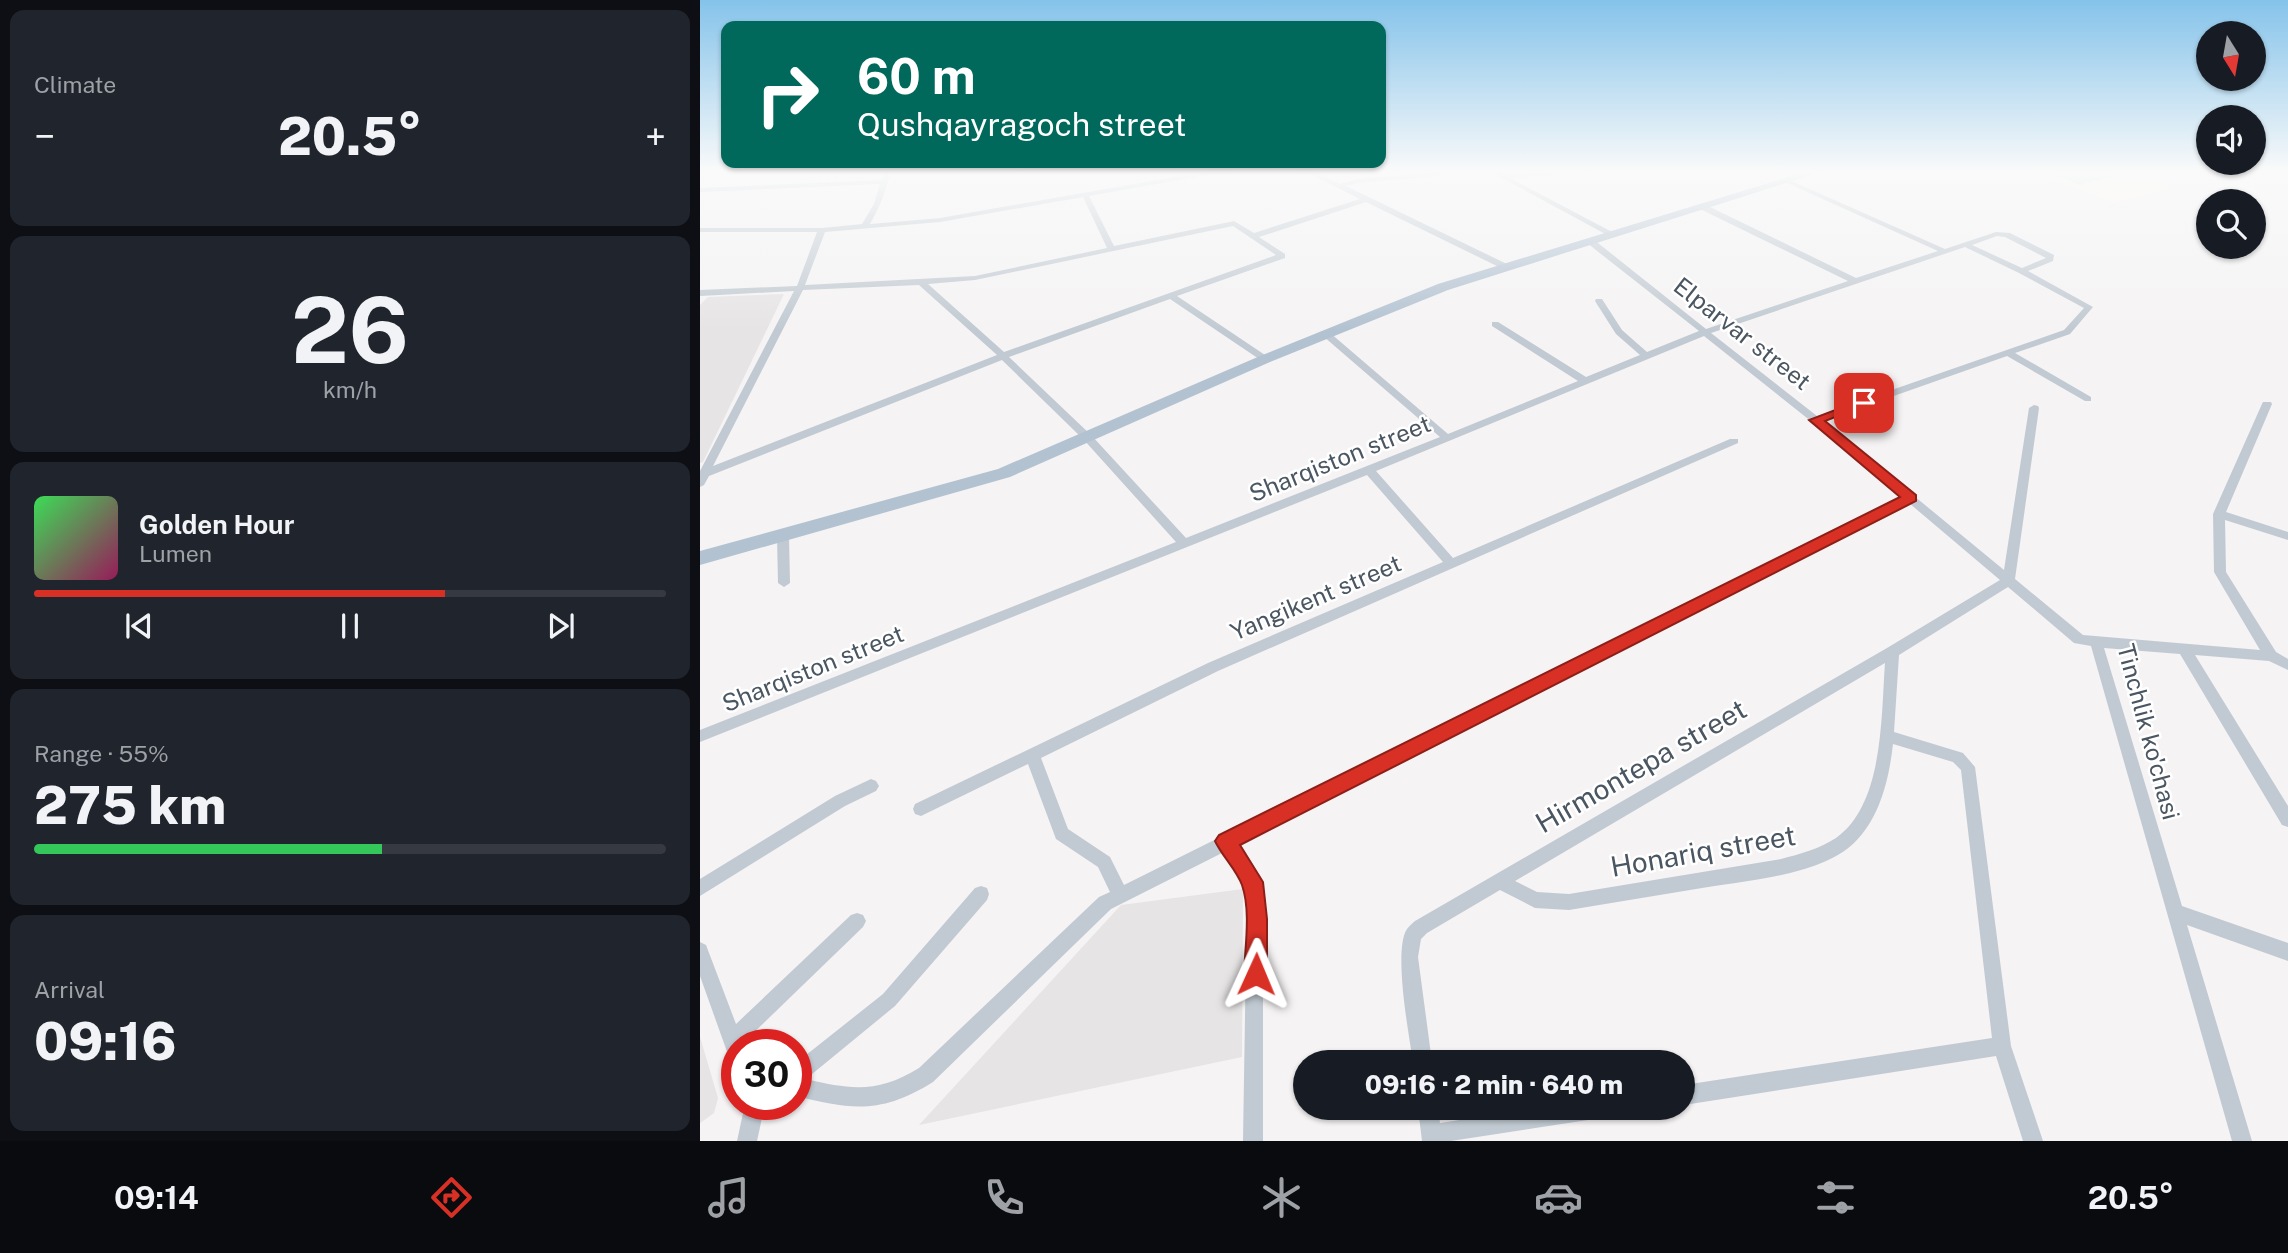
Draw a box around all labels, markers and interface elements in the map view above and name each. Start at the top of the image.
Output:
north arrow [2196,21,2266,91]
map controls [2196,21,2266,259]
text: 60 m [857,47,976,105]
icon: right [742,49,833,140]
text: Climate [34,71,116,98]
button: sound [2196,105,2266,175]
text: 20.5° [278,106,422,167]
text: Qushqayragoch street [857,106,1187,143]
text: − [34,114,55,159]
text: + [645,114,666,159]
button: search [2196,189,2266,259]
street label: Elparvar street [1669,271,1816,395]
text: 26 [291,277,409,383]
pin [1834,373,1894,433]
text: km/h [323,376,377,403]
icon: arrive [1845,384,1883,422]
street label: Sharqiston street [1245,409,1434,507]
text: Golden Hour [139,509,294,540]
text: Lumen [139,540,212,567]
street label: Yangikent street [1226,549,1405,646]
icon: previous [120,607,158,645]
icon: pause [331,607,369,645]
icon: next [542,607,580,645]
street label: Sharqiston street [718,619,907,717]
street label: Tinchlik ko'chasi [2112,641,2186,823]
street label: Hirmontepa street [1530,692,1752,839]
text: Range · 55% [34,740,169,767]
text: 275 km [34,775,226,836]
street label: Honariq street [1608,818,1798,883]
position arrow [1219,937,1293,1011]
text: Arrival [34,976,105,1003]
text: 09:16 [34,1011,176,1072]
speed limit sign: 30 [721,1029,812,1120]
text: 09:16 · 2 min · 640 m [1365,1069,1623,1100]
icon: directions [427,1173,476,1222]
icon: music [704,1173,753,1222]
icon: phone [980,1173,1029,1222]
icon: climate [1257,1173,1306,1222]
icon: car [1534,1173,1583,1222]
icon: filters [1811,1173,1860,1222]
text: 09:14 [114,1179,199,1216]
text: 20.5° [2088,1179,2174,1216]

